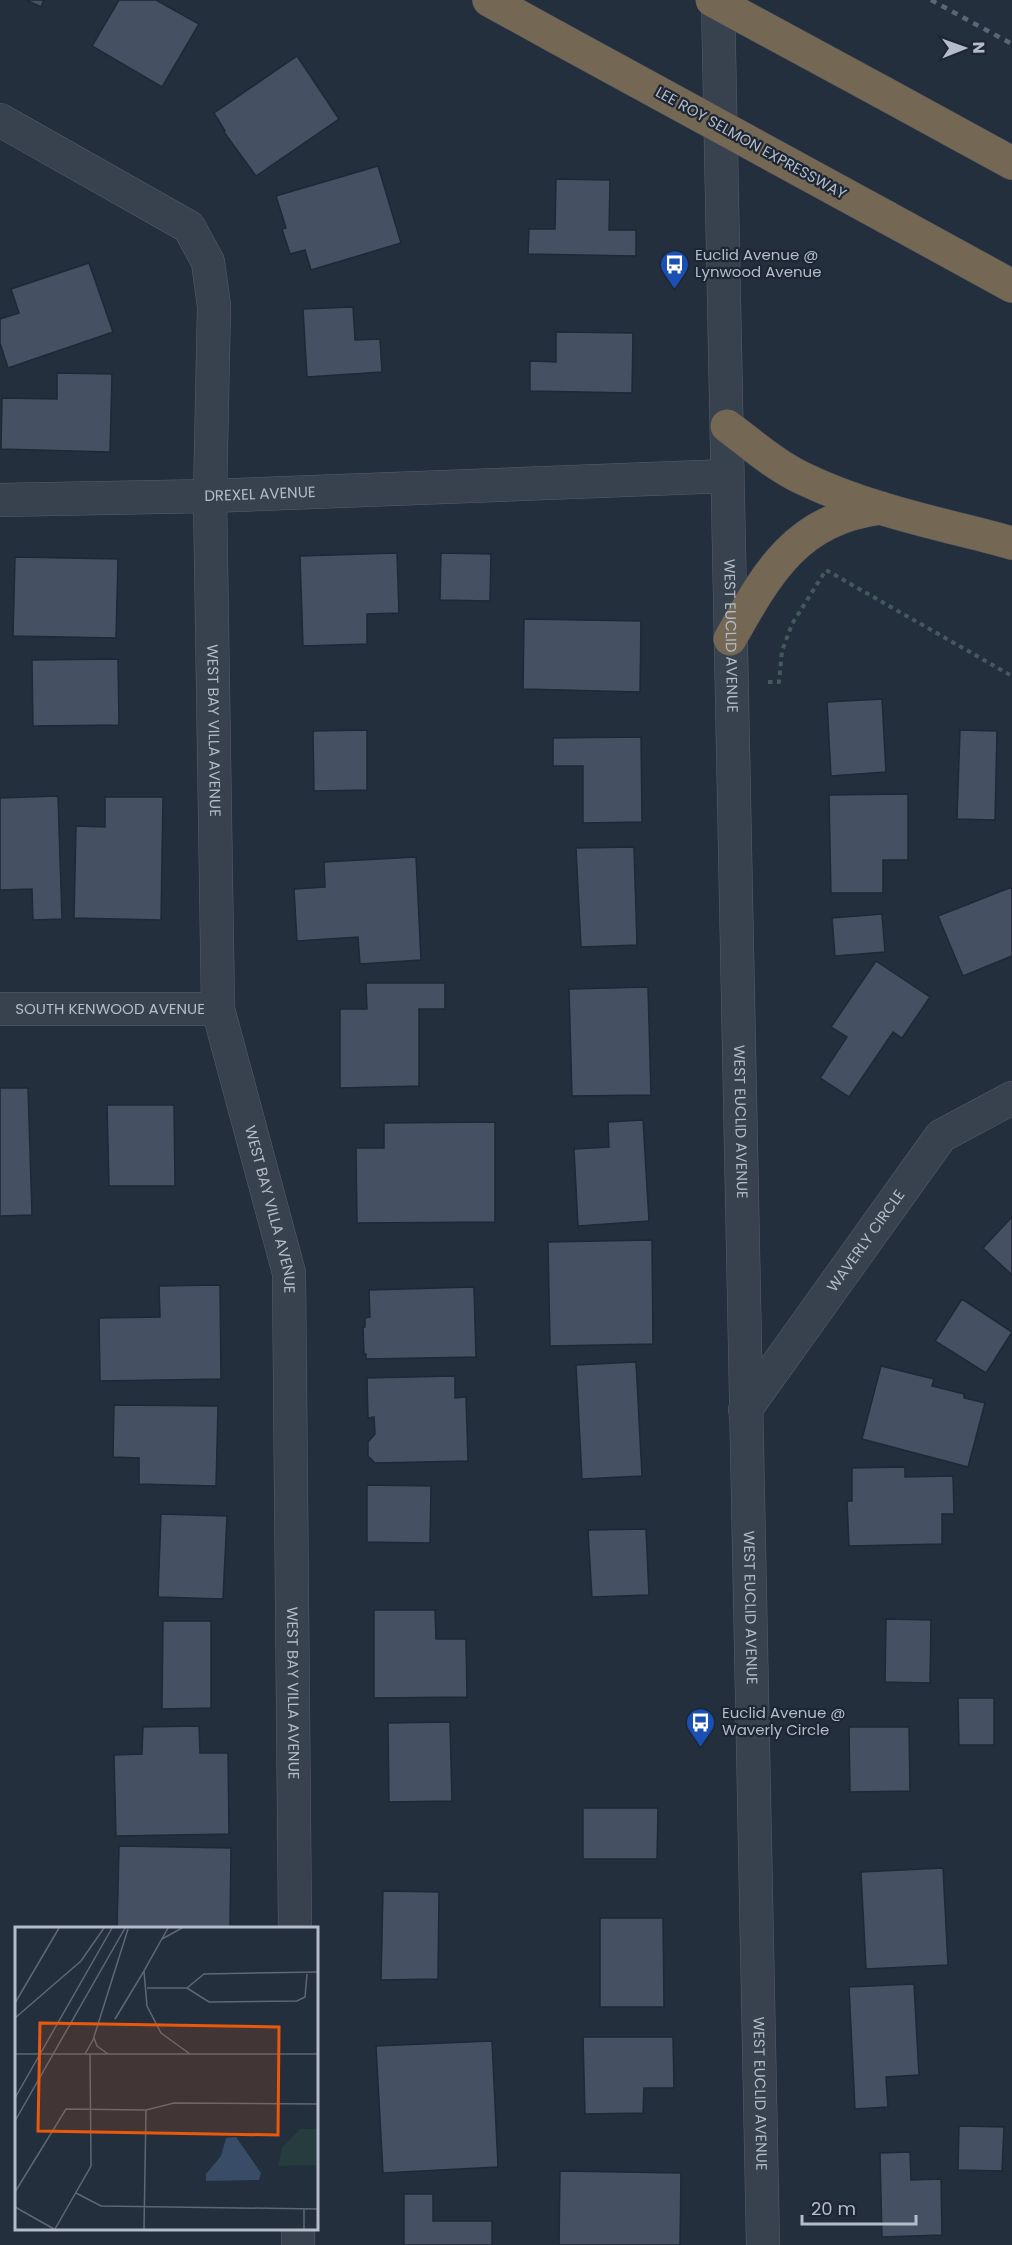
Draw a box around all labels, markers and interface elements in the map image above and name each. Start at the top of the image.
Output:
north arrow [934,18,994,78]
text: N [967,42,990,54]
street label: LEE ROY SELMON EXPRESSWAY [652,81,851,204]
place label: Euclid Avenue @ Lynwood Avenue [695,244,822,282]
bus stop icon: Euclid Avenue @ Lynwood Avenue [658,248,690,290]
street label: DREXEL AVENUE [204,481,316,506]
street label: WEST EUCLID AVENUE [719,559,743,713]
street label: WEST BAY VILLA AVENUE [202,644,226,817]
street label: SOUTH KENWOOD AVENUE [15,998,205,1019]
street label: WEST EUCLID AVENUE [729,1045,753,1199]
street label: WEST BAY VILLA AVENUE [240,1123,300,1294]
street label: WAVERLY CIRCLE [822,1185,909,1296]
street label: WEST EUCLID AVENUE [739,1531,763,1685]
street label: WEST BAY VILLA AVENUE [282,1607,305,1780]
place label: Euclid Avenue @ Waverly Circle [722,1702,845,1740]
bus stop icon: Euclid Avenue @ Waverly Circle [685,1706,717,1748]
inset map [15,1927,318,2230]
street label: WEST EUCLID AVENUE [748,2016,773,2171]
scale bar [802,2188,916,2226]
text: 20 m [811,2196,856,2221]

